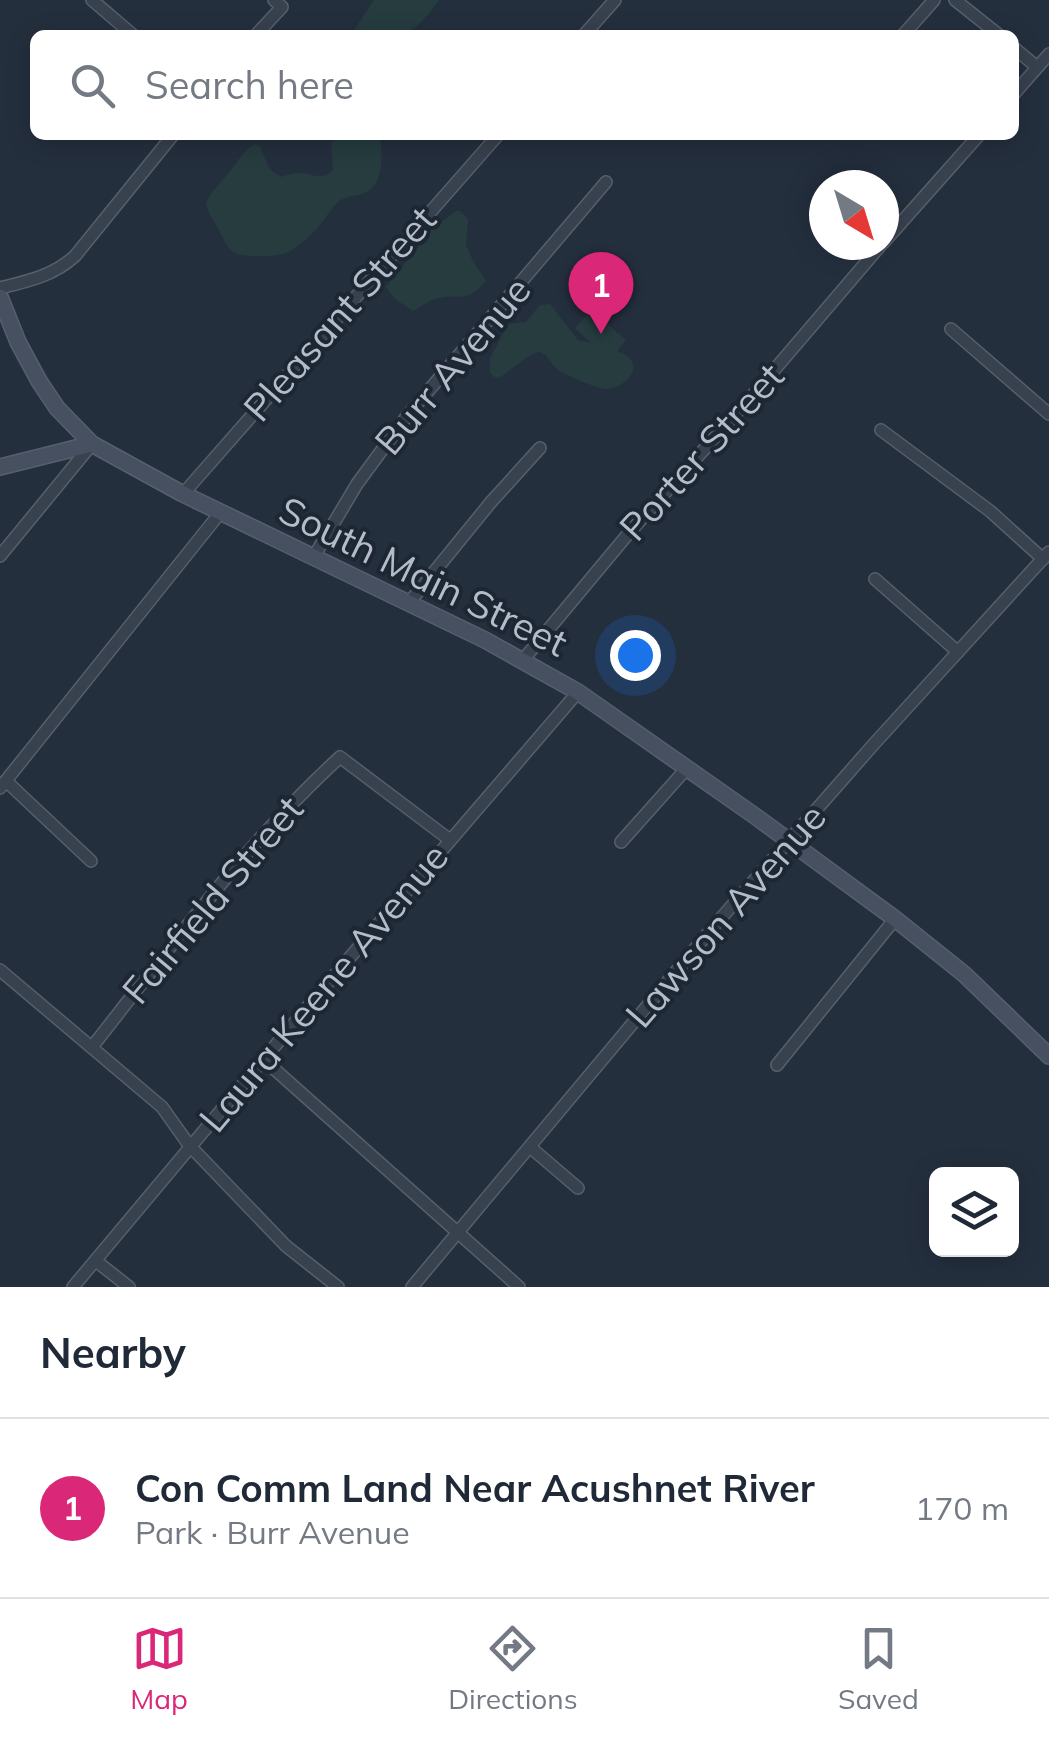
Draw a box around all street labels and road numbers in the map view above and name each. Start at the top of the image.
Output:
street label: Pleasant Street [233,196,446,431]
street label: Burr Avenue [364,267,541,464]
street label: Porter Street [609,352,794,550]
street label: South Main Street [272,486,575,667]
street label: Fairfield Street [111,786,313,1013]
street label: Lawson Avenue [615,794,836,1037]
street label: Laura Keene Avenue [189,833,458,1141]

